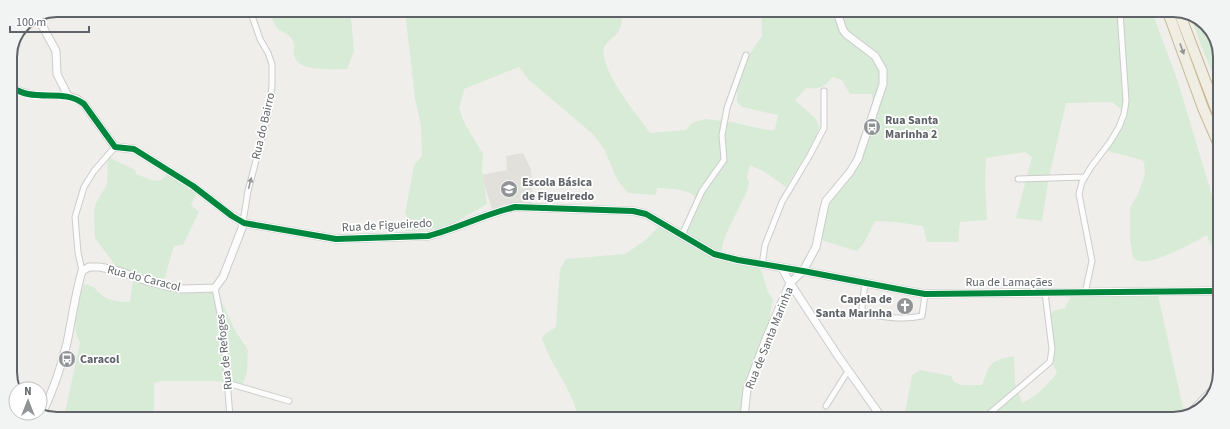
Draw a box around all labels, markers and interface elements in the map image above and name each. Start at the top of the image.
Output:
scale bar [10,8,89,34]
text: 100 m [16,14,46,31]
one-way arrow [1179,43,1185,55]
street label: Rua do Bairro [248,91,279,161]
place label: Rua Santa Marinha 2 [885,112,938,143]
bus stop icon: Rua Santa Marinha 2 [862,117,882,137]
place label: Escola Básica de Figueiredo [522,174,595,205]
one-way arrow [247,177,253,190]
school or university icon: Escola Básica de Figueiredo [499,179,519,199]
street label: Rua de Figueiredo [341,215,433,236]
street label: Rua do Caracol [105,261,182,296]
street label: Rua de Lamaçães [965,274,1053,291]
street label: Rua de Santa Marinha [741,284,798,392]
place label: Capela de Santa Marinha [815,291,892,322]
church icon: Capela de Santa Marinha [895,296,915,316]
street label: Rua de Refoges [212,313,237,391]
bus stop icon: Caracol [57,349,77,369]
place label: Caracol [80,351,120,368]
north arrow [8,381,48,421]
text: N [24,384,32,399]

